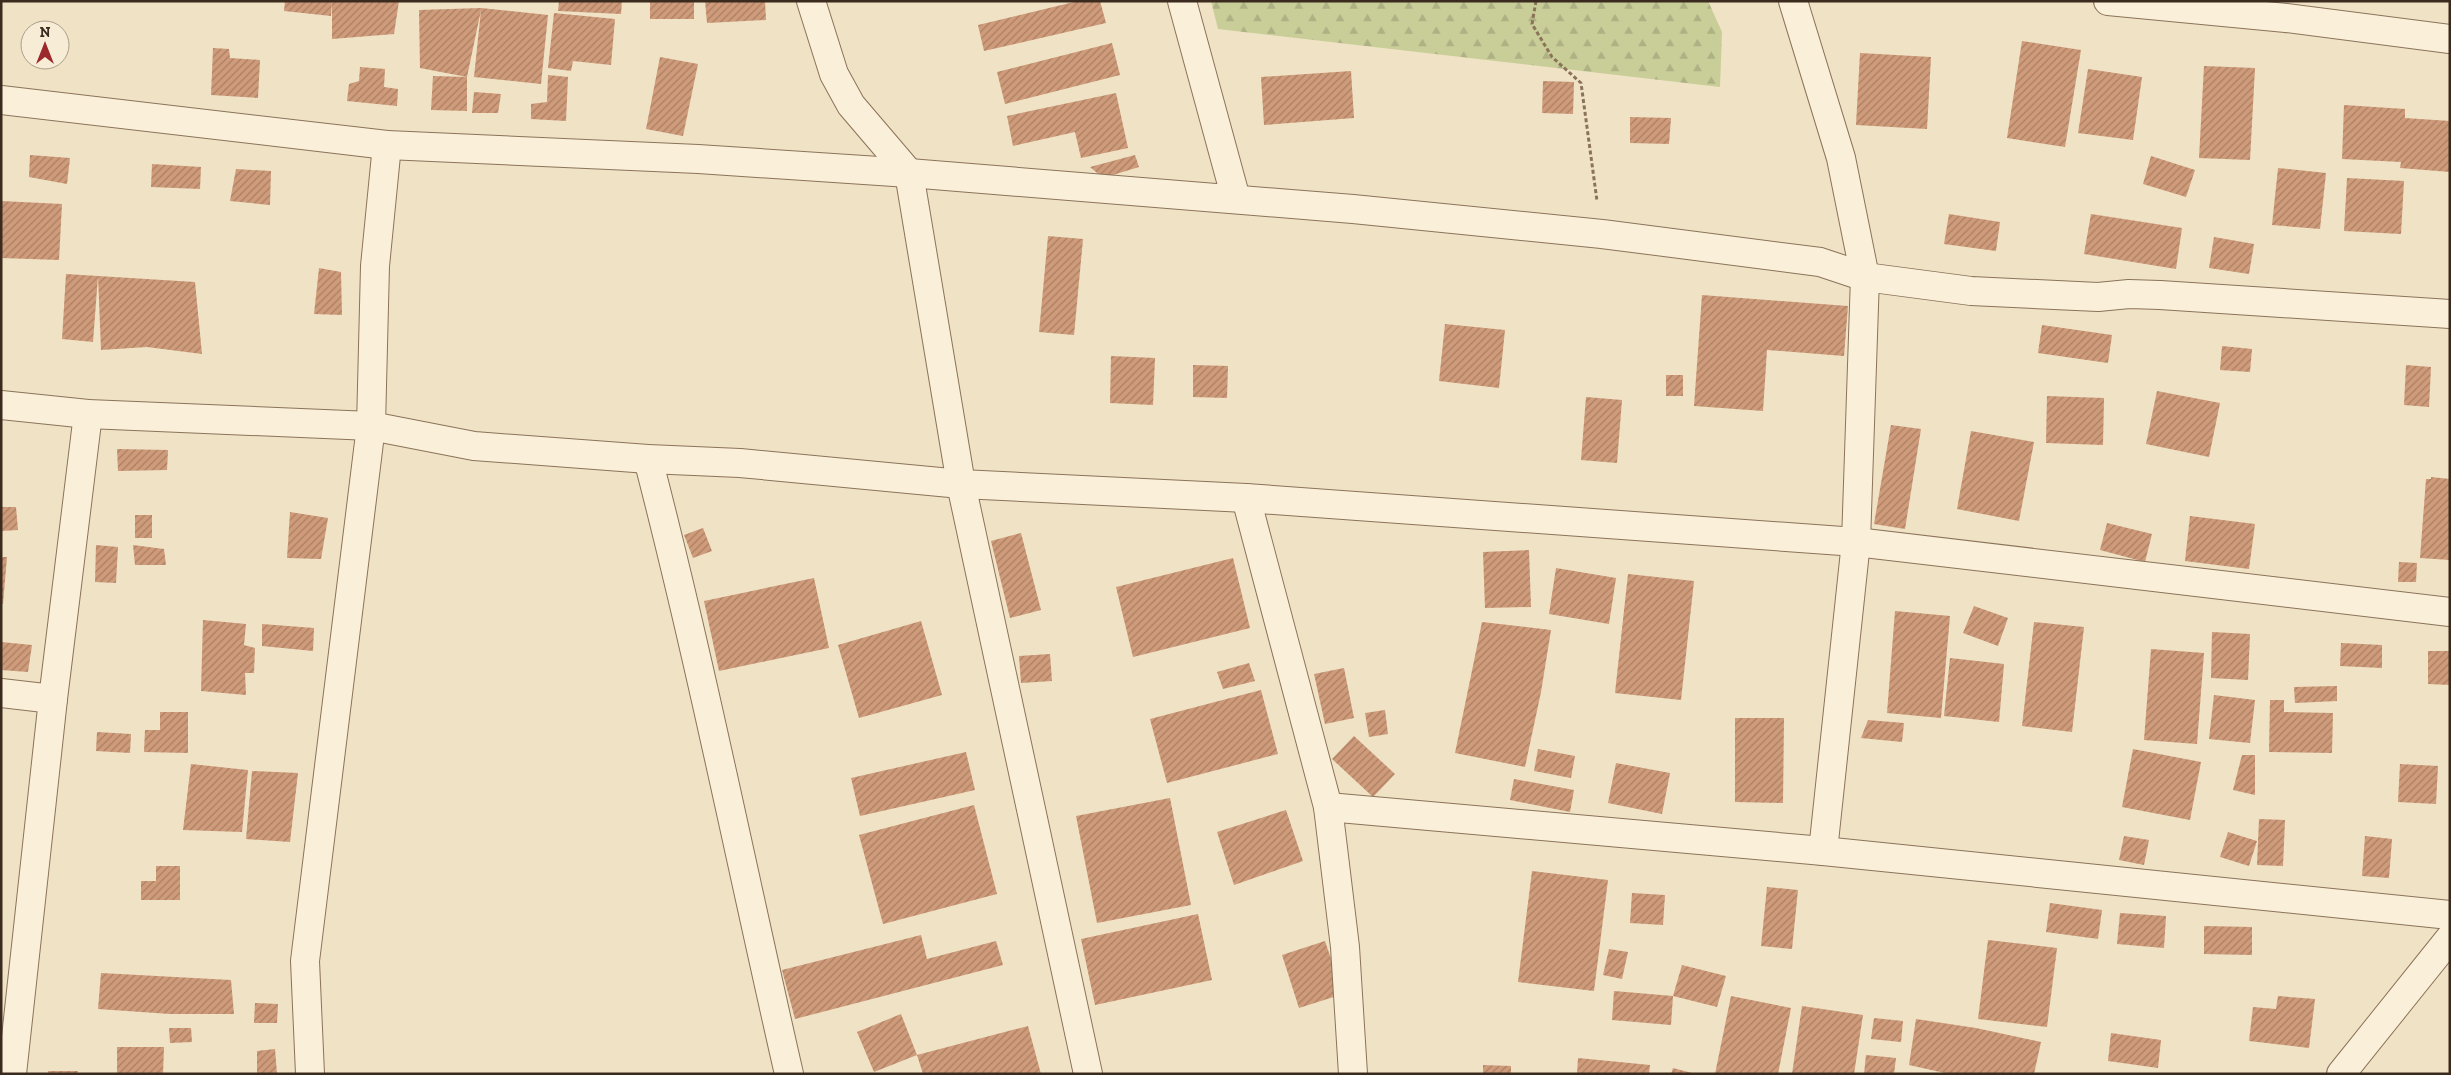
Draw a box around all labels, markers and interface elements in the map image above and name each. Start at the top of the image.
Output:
north arrow [20,20,70,70]
text: N [40,24,51,41]

